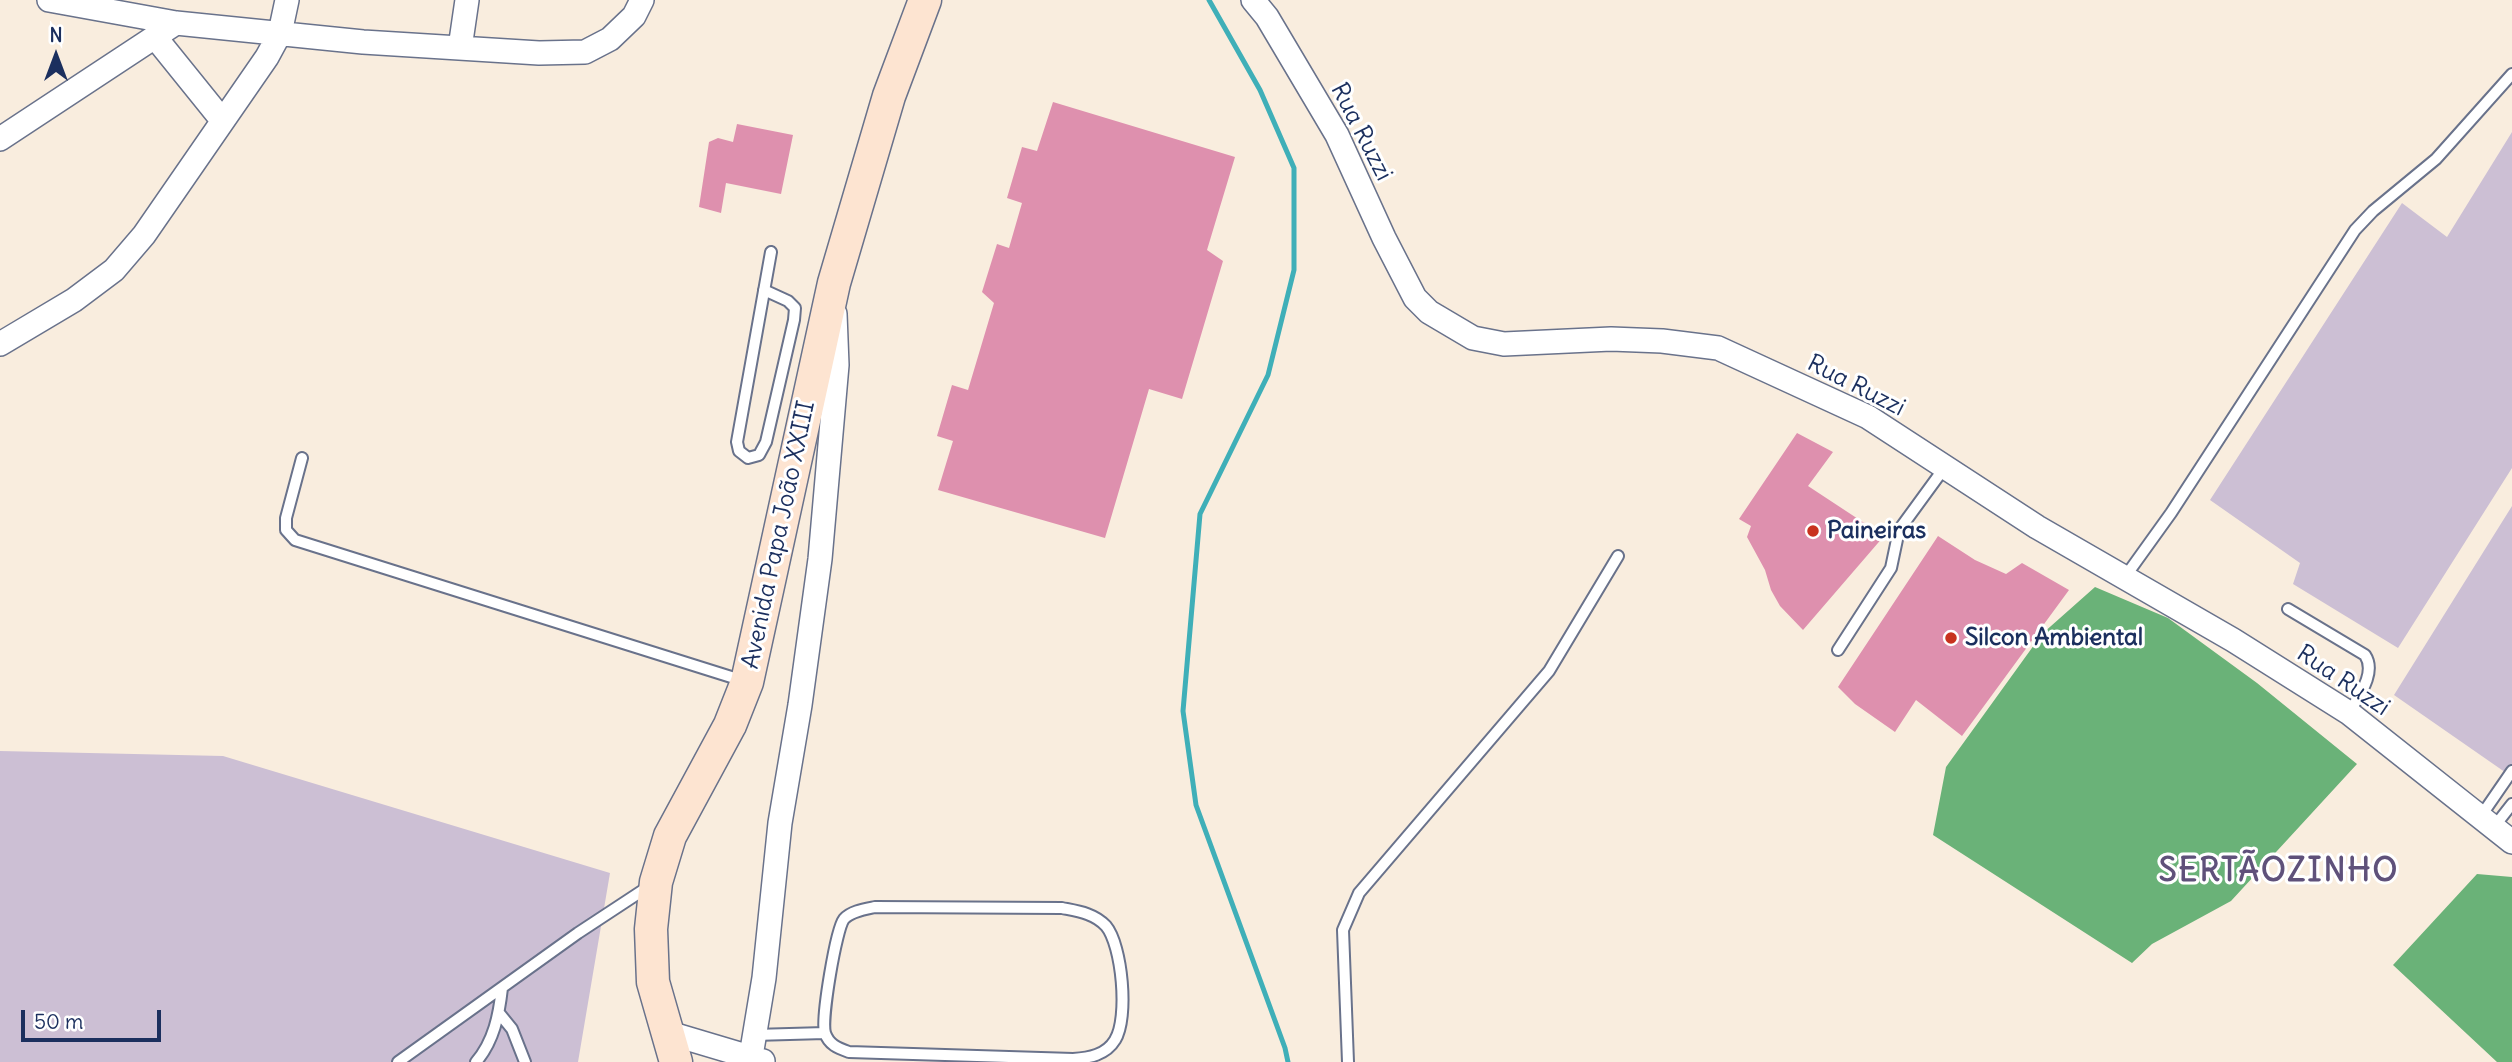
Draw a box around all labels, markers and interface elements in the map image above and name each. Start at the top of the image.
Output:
north arrow [21,21,91,91]
text: N [49,23,63,47]
street label: Rua Ruzzi [1324,78,1398,186]
street label: Rua Ruzzi [1802,349,1910,423]
street label: Avenida Papa João XXIII [737,398,821,672]
place label: Paineiras [1827,517,1926,545]
marker: Paineiras [1805,523,1821,539]
place label: Silcon Ambiental [1965,624,2143,652]
marker: Silcon Ambiental [1943,630,1959,646]
street label: Rua Ruzzi [2291,639,2395,723]
district label: SERTÃOZINHO [2160,853,2398,891]
scale bar [24,996,164,1040]
text: 50 m [34,1008,83,1035]

